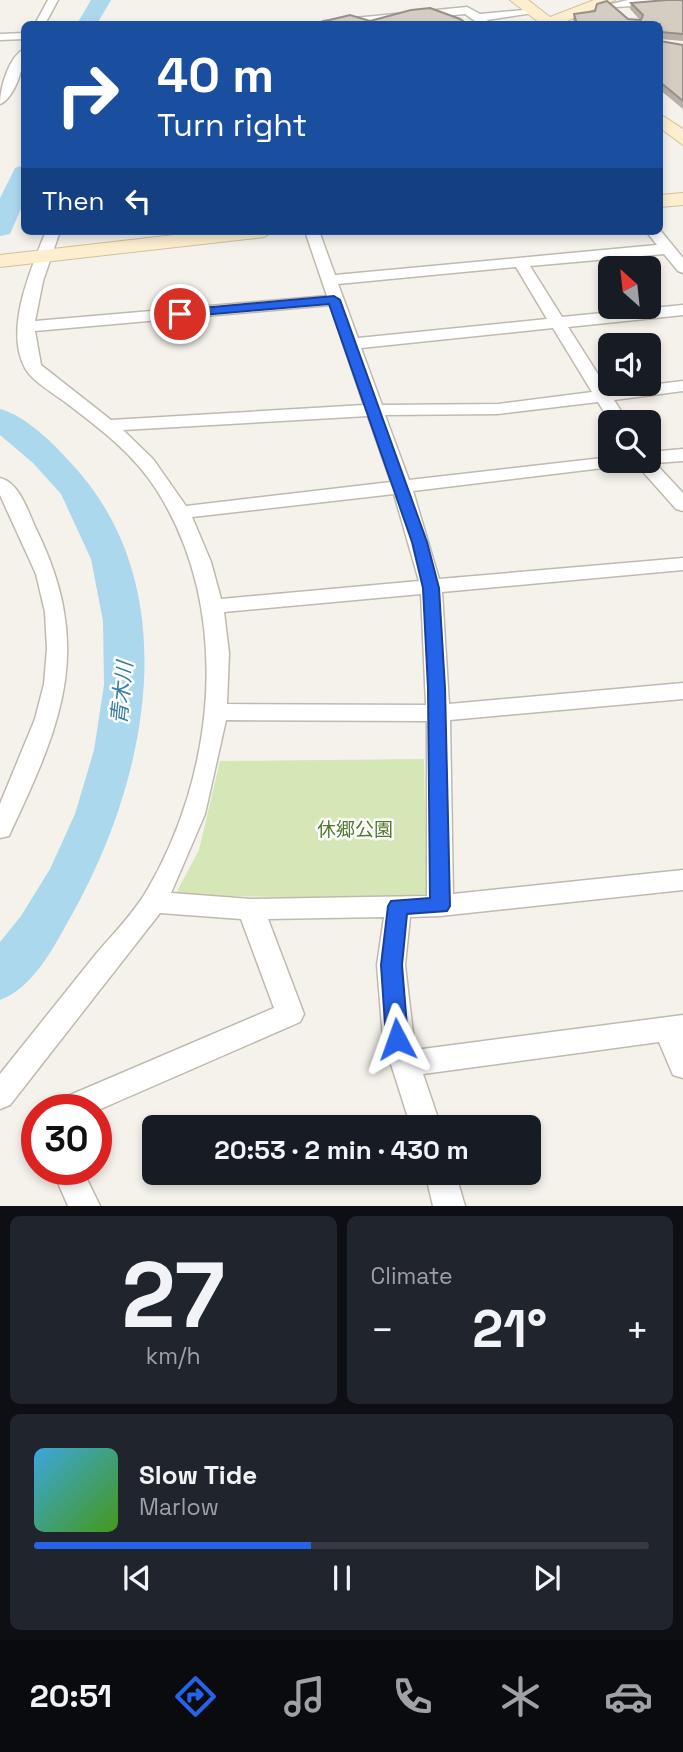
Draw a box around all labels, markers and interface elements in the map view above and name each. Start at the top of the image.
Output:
text: 40 m [157,44,274,106]
icon: right [42,49,133,140]
text: Turn right [157,105,307,145]
icon: left [119,182,157,220]
text: Then [42,184,105,218]
north arrow [598,256,662,318]
map controls [598,256,661,473]
pin [150,284,210,344]
icon: arrive [161,295,199,333]
button: sound [598,333,661,396]
button: search [598,410,661,473]
water label: 青木川 [105,658,138,726]
park label: 休郷公園 [317,817,393,842]
position arrow [360,1002,434,1076]
speed limit sign: 30 [21,1094,112,1185]
text: 20:53 · 2 min · 430 m [214,1133,469,1167]
text: 27 [121,1237,225,1354]
text: Climate [371,1261,453,1291]
text: 21° [472,1296,547,1362]
text: − [371,1306,394,1354]
text: + [625,1306,649,1354]
text: km/h [146,1341,201,1371]
text: Slow Tide [139,1458,257,1492]
text: Marlow [139,1492,219,1522]
icon: previous [118,1559,156,1597]
icon: pause [323,1559,361,1597]
icon: next [528,1559,566,1597]
icon: directions [171,1672,220,1721]
icon: music [280,1672,329,1721]
icon: phone [388,1672,437,1721]
icon: climate [496,1672,545,1721]
icon: car [604,1672,653,1721]
text: 20:51 [30,1676,112,1716]

